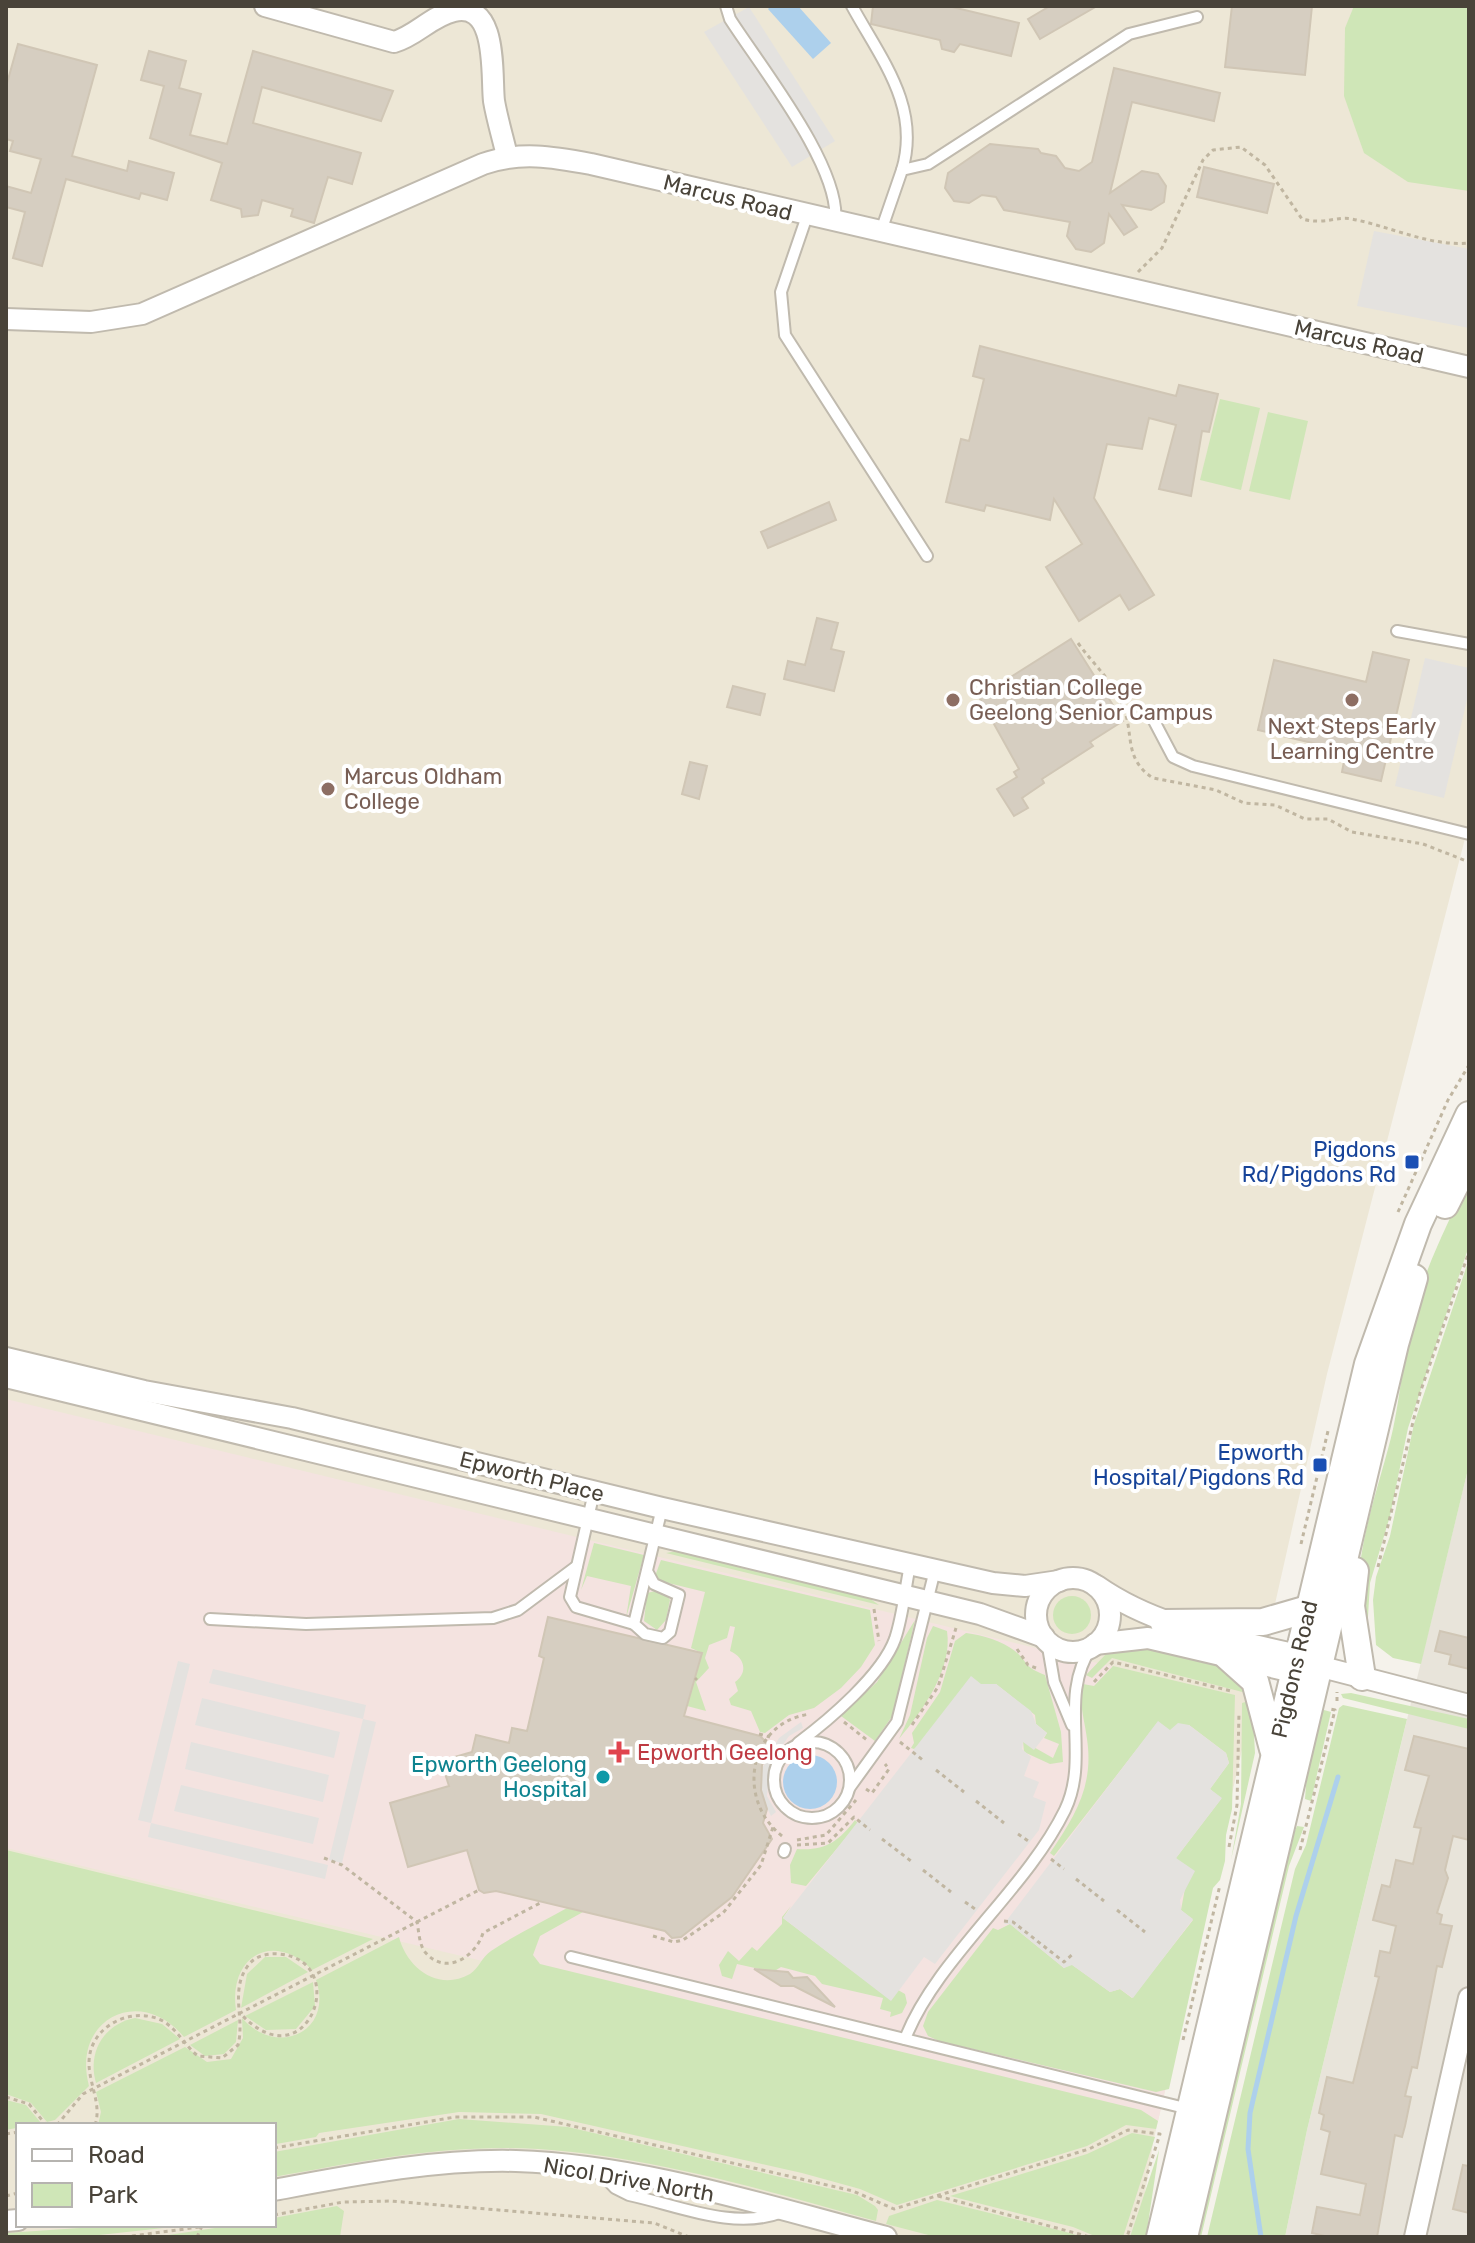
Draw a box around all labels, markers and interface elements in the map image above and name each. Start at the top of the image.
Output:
street label: Marcus Road [661,168,795,227]
street label: Marcus Road [1292,313,1426,369]
place label: Christian College Geelong Senior Campus [969,674,1213,726]
marker: Christian College Geelong Senior Campus [944,691,962,709]
marker: Next Steps Early Learning Centre [1343,691,1361,709]
place label: Next Steps Early Learning Centre [1268,713,1436,765]
place label: Marcus Oldham College [344,763,502,815]
marker: Marcus Oldham College [319,780,337,798]
place label: Pigdons Rd/Pigdons Rd [1242,1136,1396,1188]
marker: Pigdons Rd/Pigdons Rd [1403,1153,1421,1171]
place label: Epworth Hospital/Pigdons Rd [1093,1439,1304,1491]
street label: Epworth Place [457,1445,607,1507]
marker: Epworth Hospital/Pigdons Rd [1311,1456,1329,1474]
street label: Pigdons Road [1266,1598,1323,1741]
place label: Epworth Geelong [637,1739,813,1766]
marker: Epworth Geelong [608,1741,630,1763]
place label: Epworth Geelong Hospital [411,1751,587,1803]
marker: Epworth Geelong Hospital [594,1768,612,1786]
legend [16,2123,276,2227]
text: Road [88,2141,145,2169]
street label: Nicol Drive North [542,2151,716,2208]
text: Park [88,2181,139,2209]

